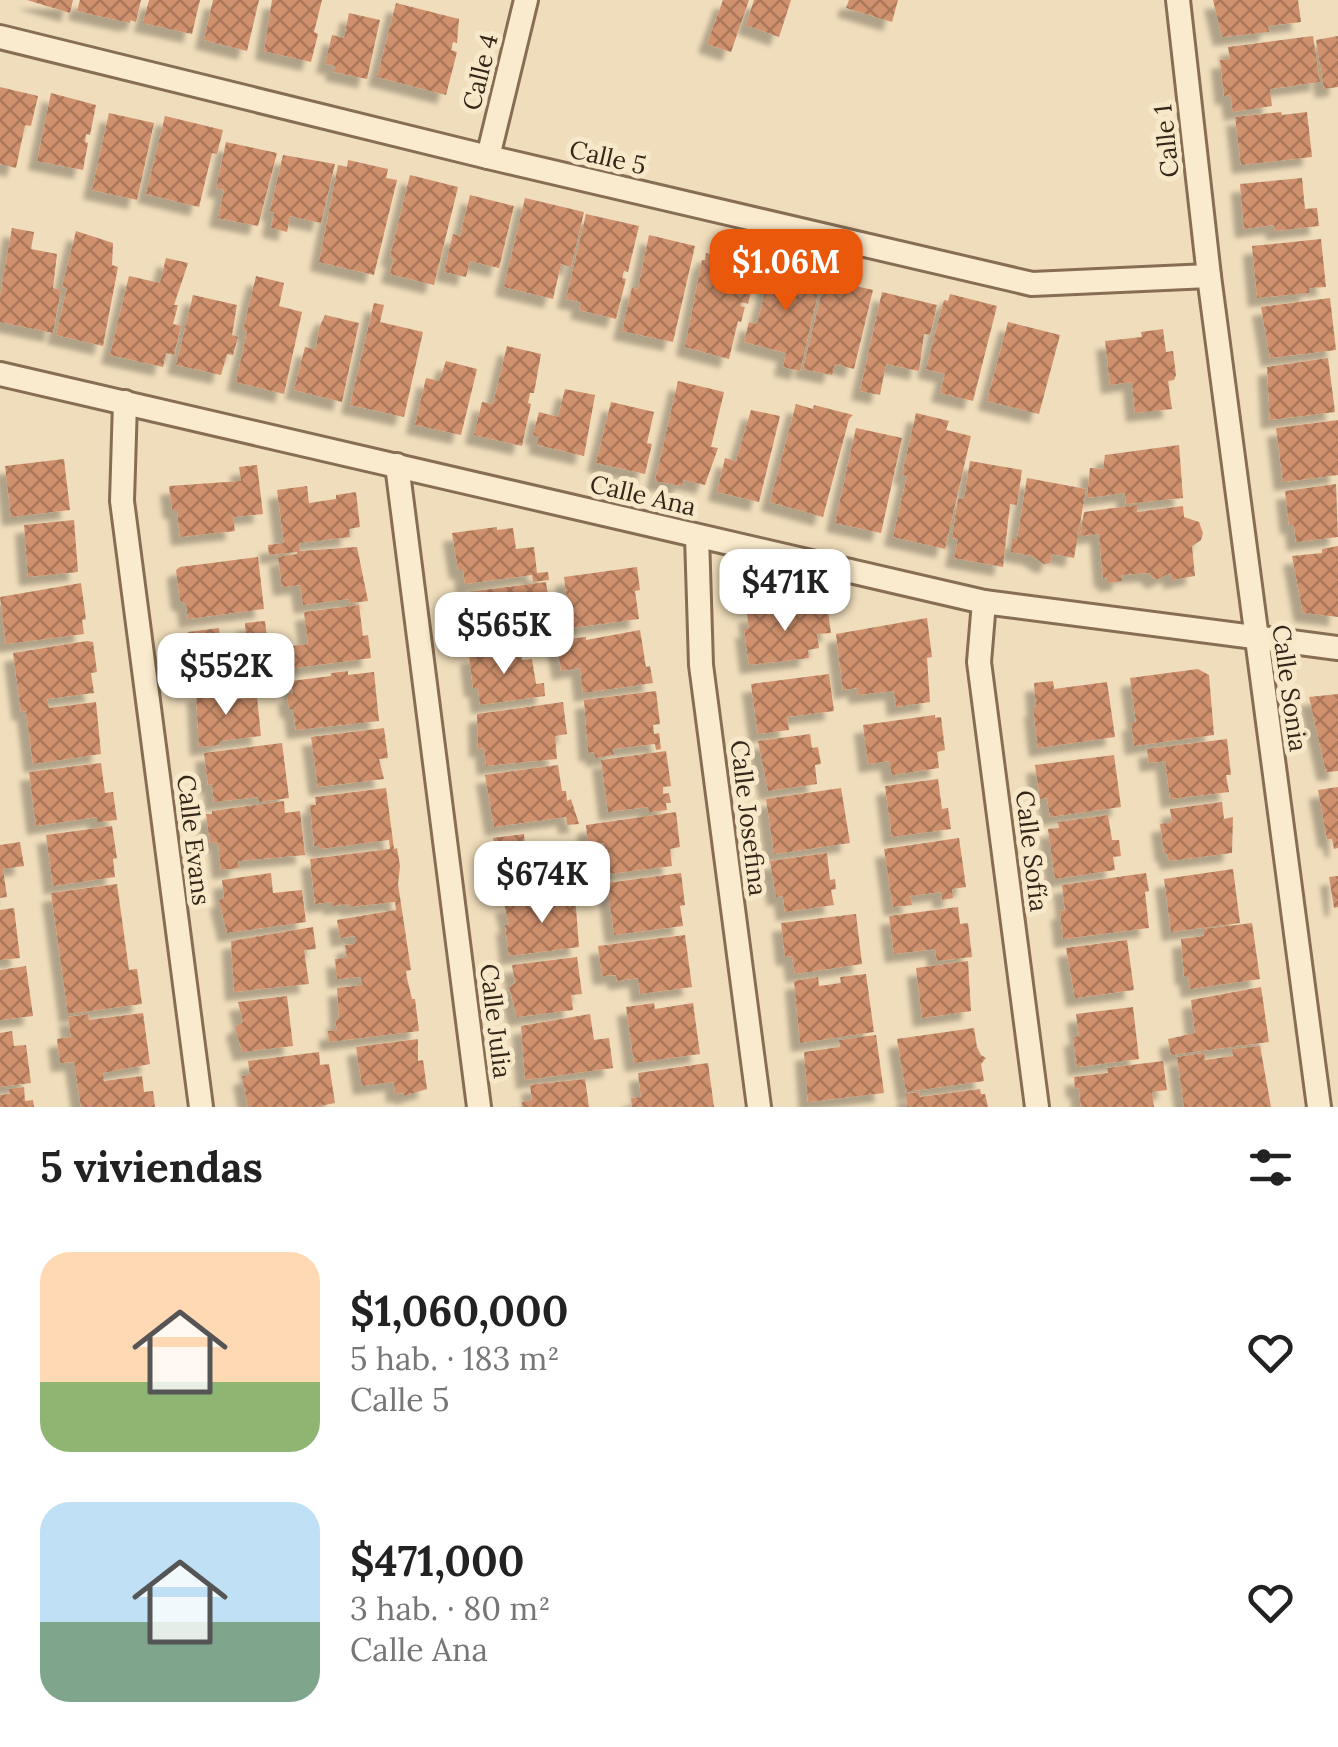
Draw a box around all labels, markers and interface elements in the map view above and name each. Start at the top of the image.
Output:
street label: Calle 4 [455,30,505,114]
street label: Calle 1 [1146,103,1186,179]
street label: Calle 5 [567,133,649,181]
pin: $1.06M [705,229,867,314]
text: $1.06M [732,241,840,282]
street label: Calle Ana [587,467,699,523]
pin: $471K [715,549,855,634]
text: $471K [741,561,829,602]
pin: $565K [434,592,574,677]
text: $565K [457,604,551,645]
street label: Calle Sonia [1265,622,1315,754]
pin: $552K [156,633,296,718]
text: $552K [179,645,273,686]
street label: Calle Josefina [724,738,774,898]
street label: Calle Evans [170,773,218,907]
street label: Calle Sofía [1009,789,1055,914]
pin: $674K [472,841,612,926]
text: $674K [496,853,588,894]
street label: Calle Julia [473,962,519,1080]
text: 5 viviendas [40,1140,263,1194]
icon: filters [1243,1140,1298,1195]
text: $1,060,000 [350,1284,568,1338]
icon: home [120,1292,240,1412]
icon: heart [1243,1325,1298,1380]
text: 5 hab. · 183 m² [350,1338,560,1379]
text: Calle 5 [350,1379,450,1420]
text: $471,000 [350,1534,524,1588]
icon: home [120,1542,240,1662]
icon: heart [1243,1575,1298,1630]
text: 3 hab. · 80 m² [350,1588,550,1629]
text: Calle Ana [350,1629,488,1670]

